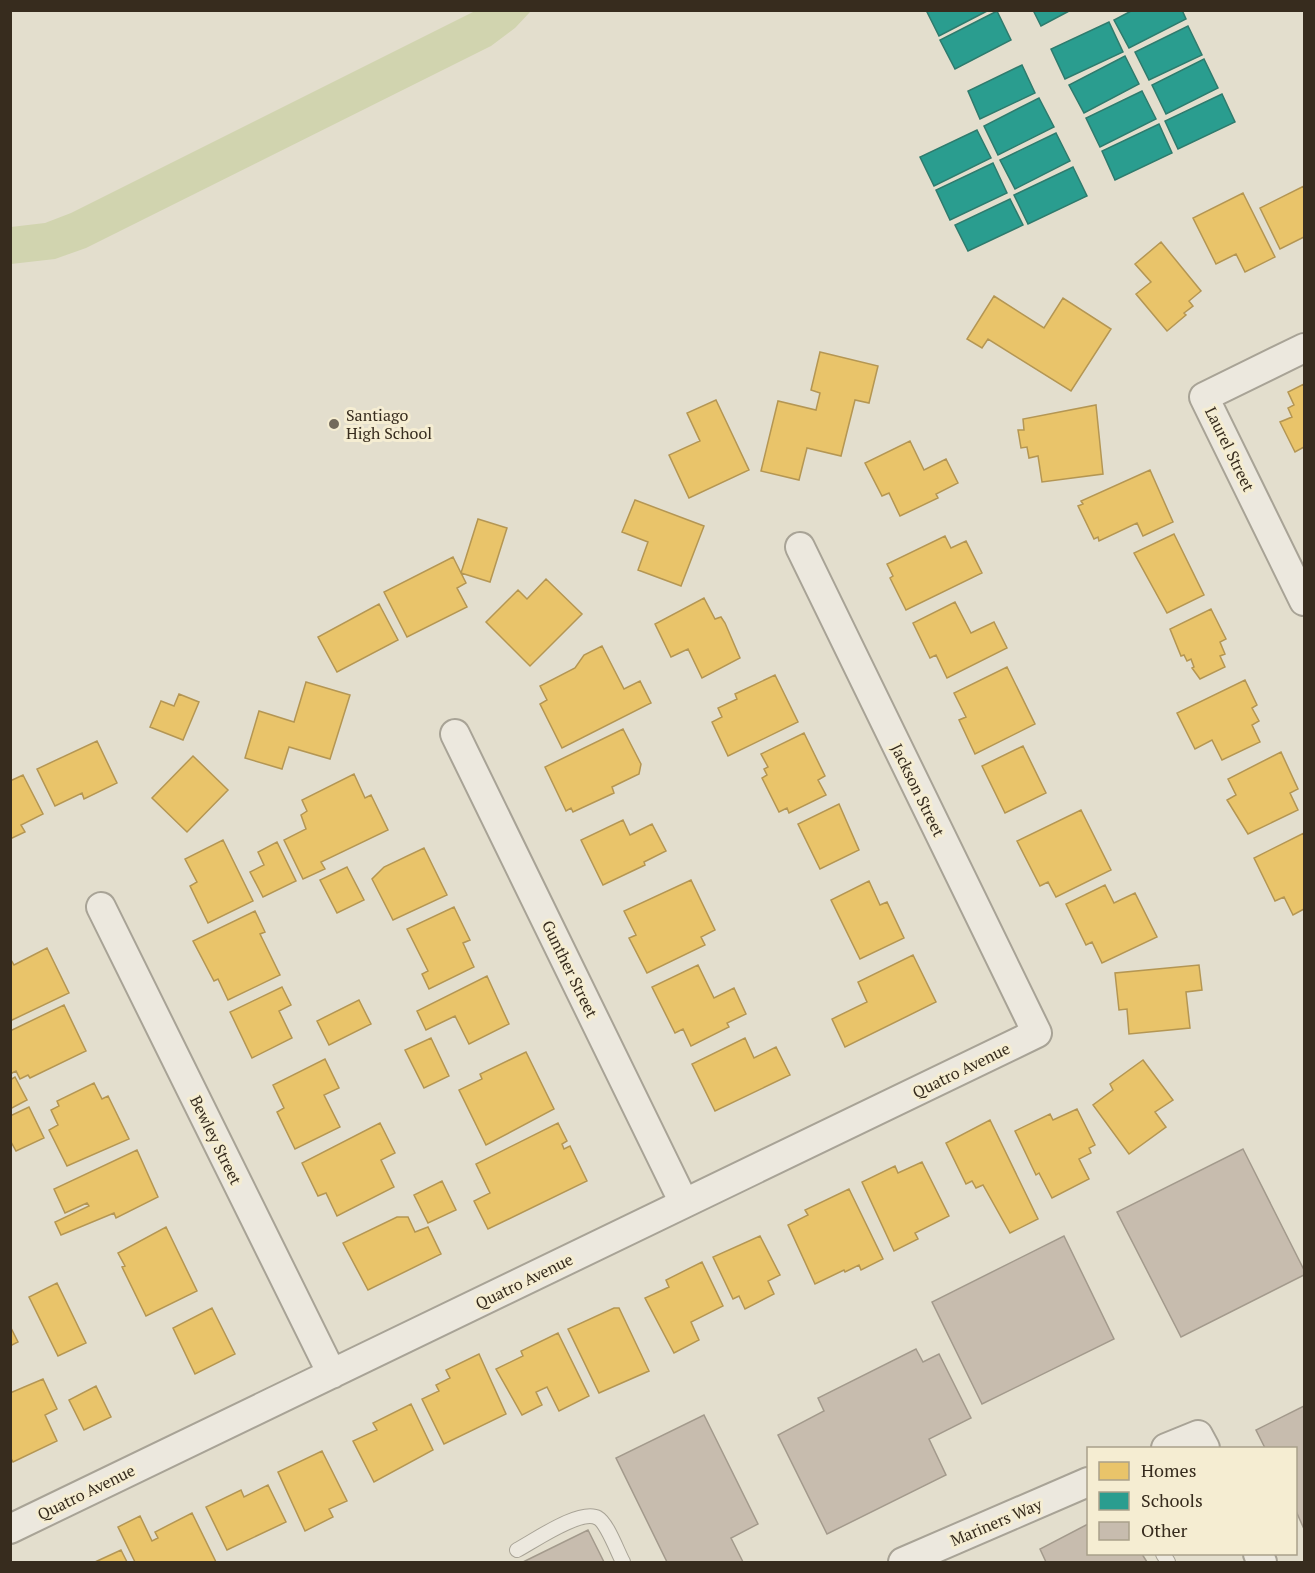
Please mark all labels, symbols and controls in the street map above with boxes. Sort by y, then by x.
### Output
street label: Laurel Street [1200,403,1260,495]
place label: Santiago High School [346,404,432,444]
marker: Santiago High School [327,417,341,431]
street label: Jackson Street [886,740,950,840]
street label: Gunther Street [537,917,603,1021]
street label: Quatro Avenue [909,1037,1013,1103]
street label: Bewley Street [185,1092,247,1188]
street label: Quatro Avenue [472,1248,576,1314]
legend [1087,1447,1297,1555]
text: Homes [1141,1458,1196,1482]
street label: Quatro Avenue [34,1459,138,1525]
text: Schools [1141,1488,1203,1512]
street label: Mariners Way [947,1492,1046,1551]
text: Other [1141,1518,1188,1542]

